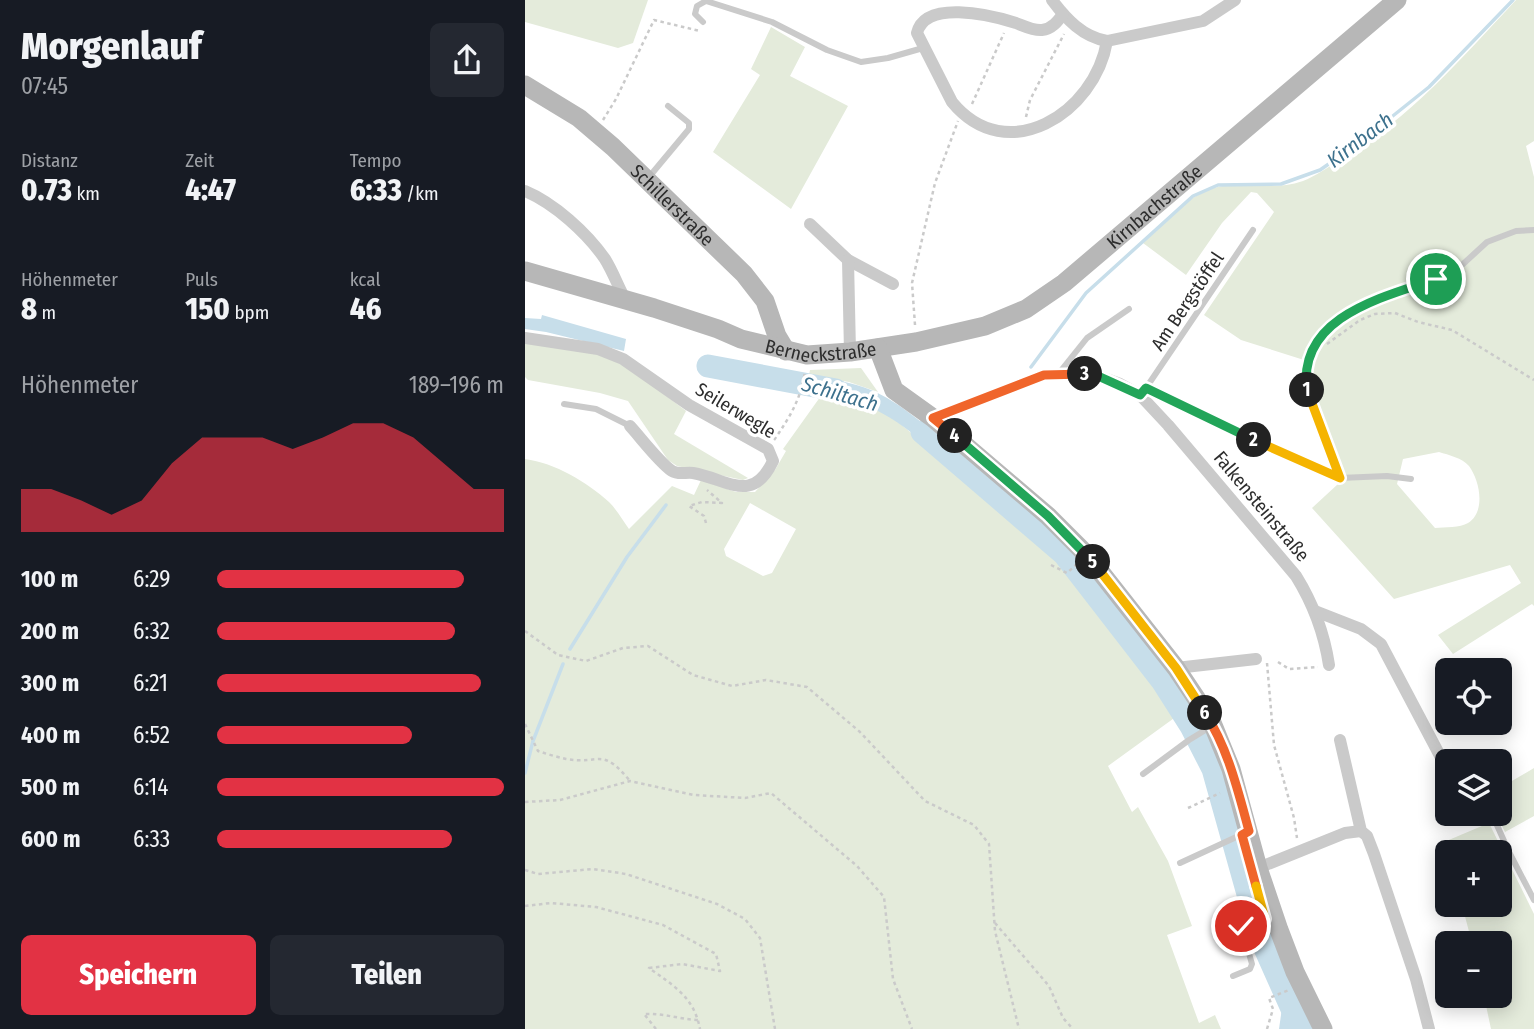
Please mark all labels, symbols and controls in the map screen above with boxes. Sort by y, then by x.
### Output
text: Morgenlauf [21,23,202,69]
button: share [430,23,504,97]
text: 07:45 [21,72,68,100]
water label: Kirnbach [1322,107,1398,173]
text: Distanz [21,149,78,172]
text: Zeit [185,149,214,172]
text: Tempo [350,149,402,172]
street label: Schillerstraße [626,160,719,251]
street label: Kirnbachstraße [1102,160,1207,254]
text: 0.73 [21,172,72,208]
text: 4:47 [185,172,236,208]
text: 6:33 [350,172,402,208]
text: km [72,182,100,205]
text: /km [402,182,439,205]
street label: Am Bergstöffel [1146,248,1229,355]
pin [1406,249,1466,309]
icon: arrive [1417,260,1455,298]
text: Höhenmeter [21,268,118,291]
text: Puls [185,268,218,291]
text: kcal [350,268,380,291]
text: 8 [21,291,37,327]
text: 150 [185,291,230,327]
text: 46 [350,291,381,327]
text: m [37,301,56,324]
text: bpm [230,301,269,324]
street label: Berneckstraße [763,334,878,367]
pin: 3 [1067,356,1103,392]
text: 3 [1080,362,1089,385]
water label: Schiltach [798,370,881,417]
text: Höhenmeter [21,371,138,399]
text: 189–196 m [409,371,504,399]
pin: 1 [1289,372,1325,408]
street label: Seilerwegle [691,377,780,443]
text: 1 [1302,378,1311,401]
pin: 4 [937,418,973,453]
pin: 2 [1237,422,1271,458]
text: 4 [950,424,959,447]
text: 2 [1249,428,1258,451]
street label: Falkensteinstraße [1209,447,1314,566]
pin: 5 [1075,544,1111,580]
text: 5 [1088,550,1097,573]
text: 100 m [21,565,78,593]
text: 6:29 [133,565,170,593]
text: 200 m [21,617,79,645]
text: 6:32 [133,617,170,645]
map controls [1435,658,1512,1008]
button: locate [1435,658,1512,735]
text: 300 m [21,669,79,697]
text: 6:21 [133,669,168,697]
pin: 6 [1187,696,1223,730]
text: 6 [1200,701,1209,724]
text: 400 m [21,721,80,749]
text: 6:52 [133,721,170,749]
button: layers [1435,749,1512,826]
text: 500 m [21,773,80,801]
text: 6:14 [133,773,168,801]
text: 600 m [21,825,80,853]
text: 6:33 [133,825,170,853]
button: + [1435,840,1512,917]
pin [1211,896,1271,956]
icon: check [1222,907,1260,945]
button: − [1435,931,1512,1008]
button: Speichern [21,935,256,1015]
button: Teilen [270,935,504,1015]

